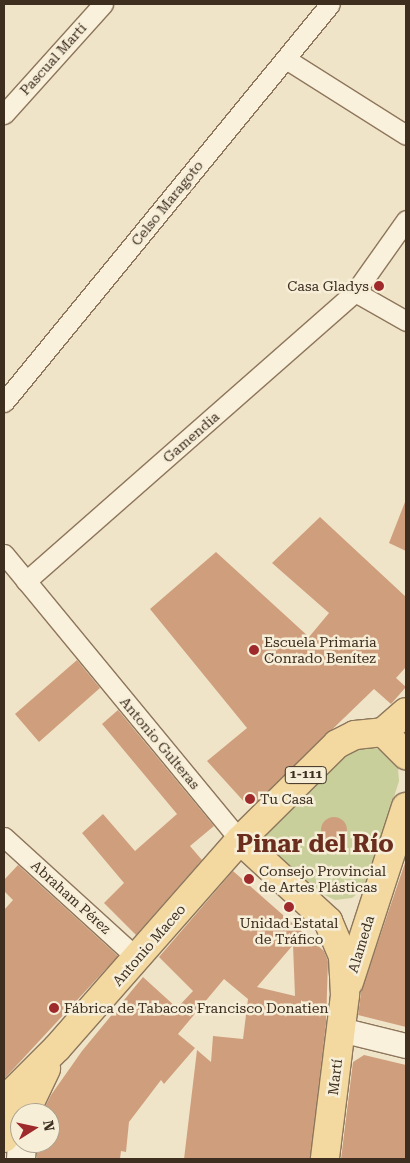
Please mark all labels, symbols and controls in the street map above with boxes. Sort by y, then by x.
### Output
street label: Pascual Martí [16,19,90,99]
street label: Celso Maragoto [128,157,206,249]
place label: Casa Gladys [287,278,369,294]
marker: Casa Gladys [373,280,385,292]
street label: Gamendia [159,408,223,466]
place label: Escuela Primaria Conrado Benítez [264,634,377,666]
marker: Escuela Primaria Conrado Benítez [248,644,260,656]
street label: Antonio Gulteras [117,694,203,792]
road number: 1-111 [285,766,327,784]
place label: Tu Casa [260,791,313,807]
marker: Tu Casa [244,793,256,805]
district label: Pinar del Río [236,831,394,859]
street label: Abraham Pérez [28,857,114,937]
place label: Consejo Provincial de Artes Plásticas [259,863,386,896]
marker: Consejo Provincial de Artes Plásticas [243,873,255,885]
street label: Antonio Maceo [109,901,189,989]
marker: Unidad Estatal de Tráfico [283,901,295,913]
street label: Alameda [344,913,378,975]
place label: Unidad Estatal de Tráfico [240,915,338,948]
place label: Fábrica de Tabacos Francisco Donatien [64,1000,328,1016]
marker: Fábrica de Tabacos Francisco Donatien [48,1002,60,1014]
street label: Martí [324,1058,346,1096]
north arrow [10,1103,60,1153]
text: N [40,1119,58,1132]

